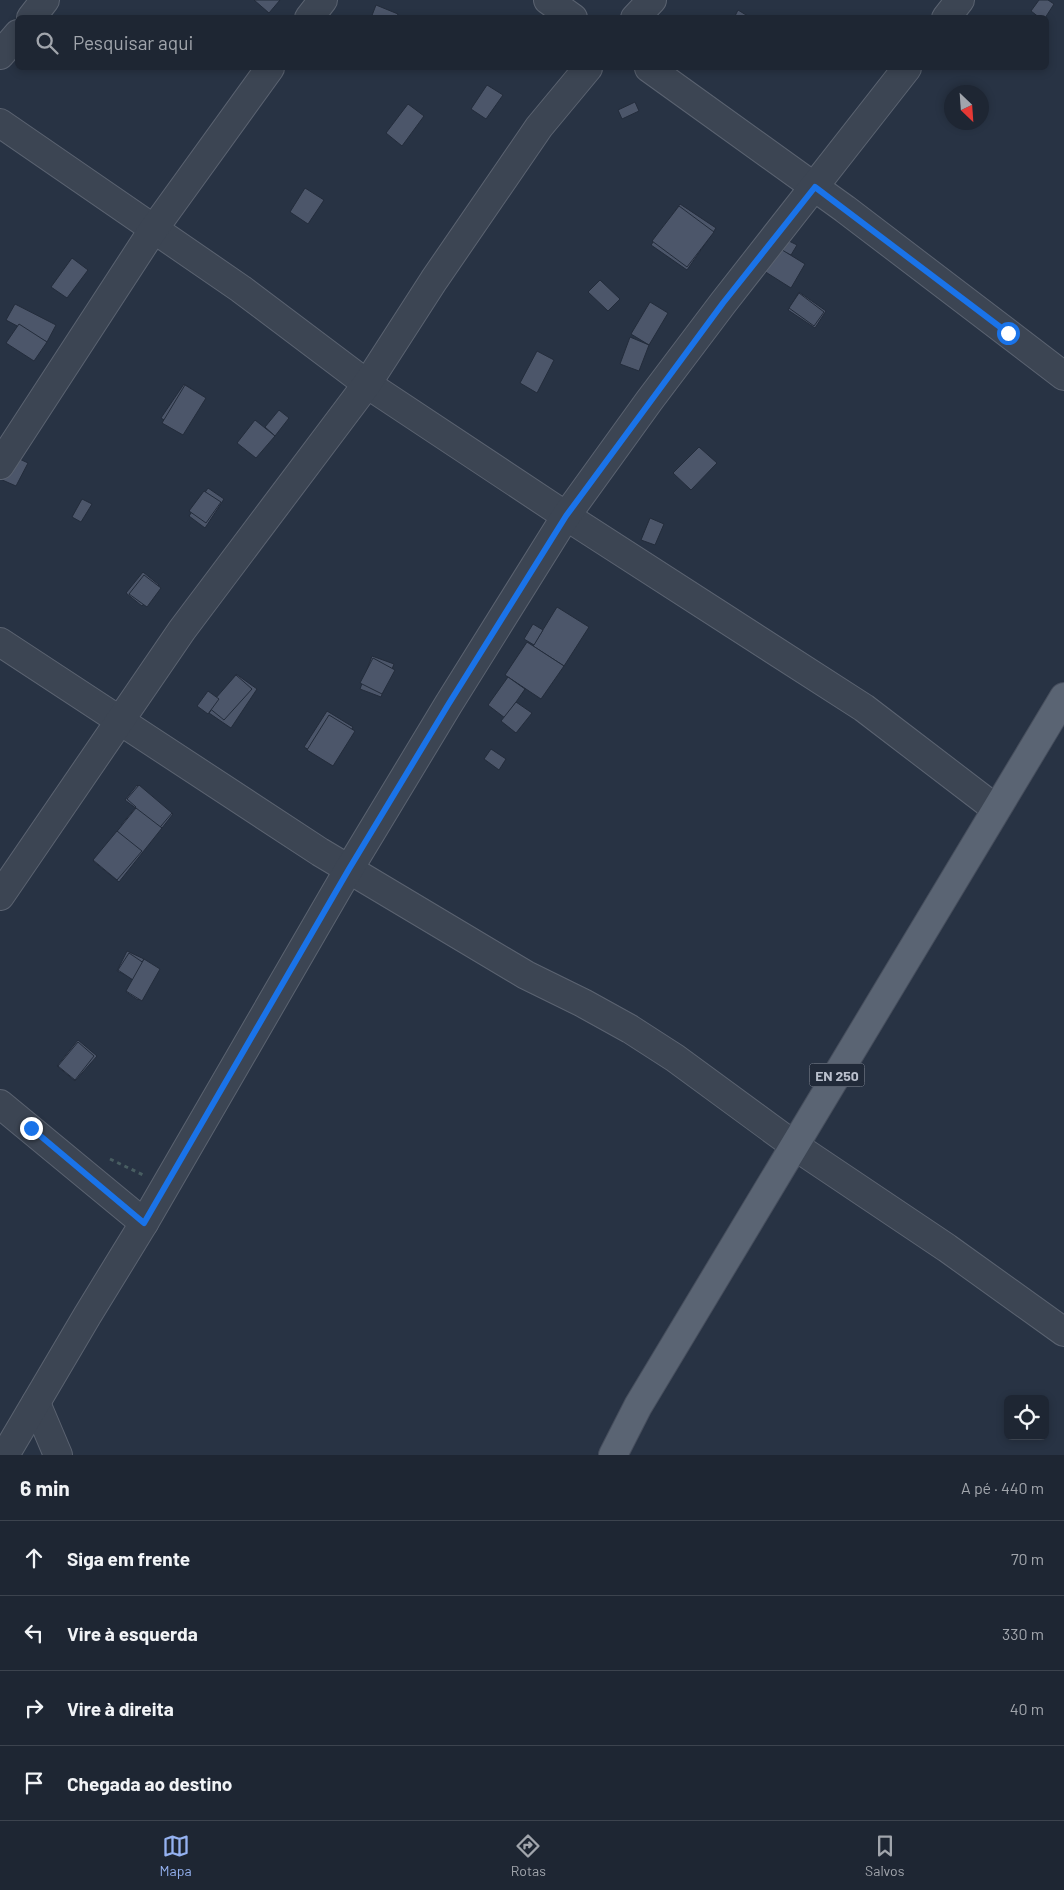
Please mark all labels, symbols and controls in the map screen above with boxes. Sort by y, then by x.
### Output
search box [15,15,1049,70]
icon: search [33,29,61,57]
text: Pesquisar aqui [73,31,193,54]
north arrow [944,85,989,130]
route start [997,322,1020,345]
road number: EN 250 [810,1064,864,1086]
route end [20,1117,43,1140]
map controls [1004,1395,1049,1440]
button: locate [1004,1395,1049,1440]
text: 6 min [20,1475,70,1500]
text: A pé · 440 m [961,1478,1044,1497]
icon: ahead [20,1544,48,1572]
text: Siga em frente [67,1547,190,1570]
text: 70 m [1011,1549,1044,1568]
icon: left [20,1619,48,1647]
text: Vire à esquerda [67,1622,198,1645]
text: 330 m [1002,1624,1044,1643]
icon: right [20,1694,48,1722]
text: Vire à direita [67,1697,174,1720]
text: 40 m [1010,1699,1044,1718]
icon: arrive [20,1769,48,1797]
text: Chegada ao destino [67,1772,232,1795]
tab: Mapa [160,1832,192,1879]
tab: Rotas [511,1832,546,1879]
tab: Salvos [865,1832,904,1879]

